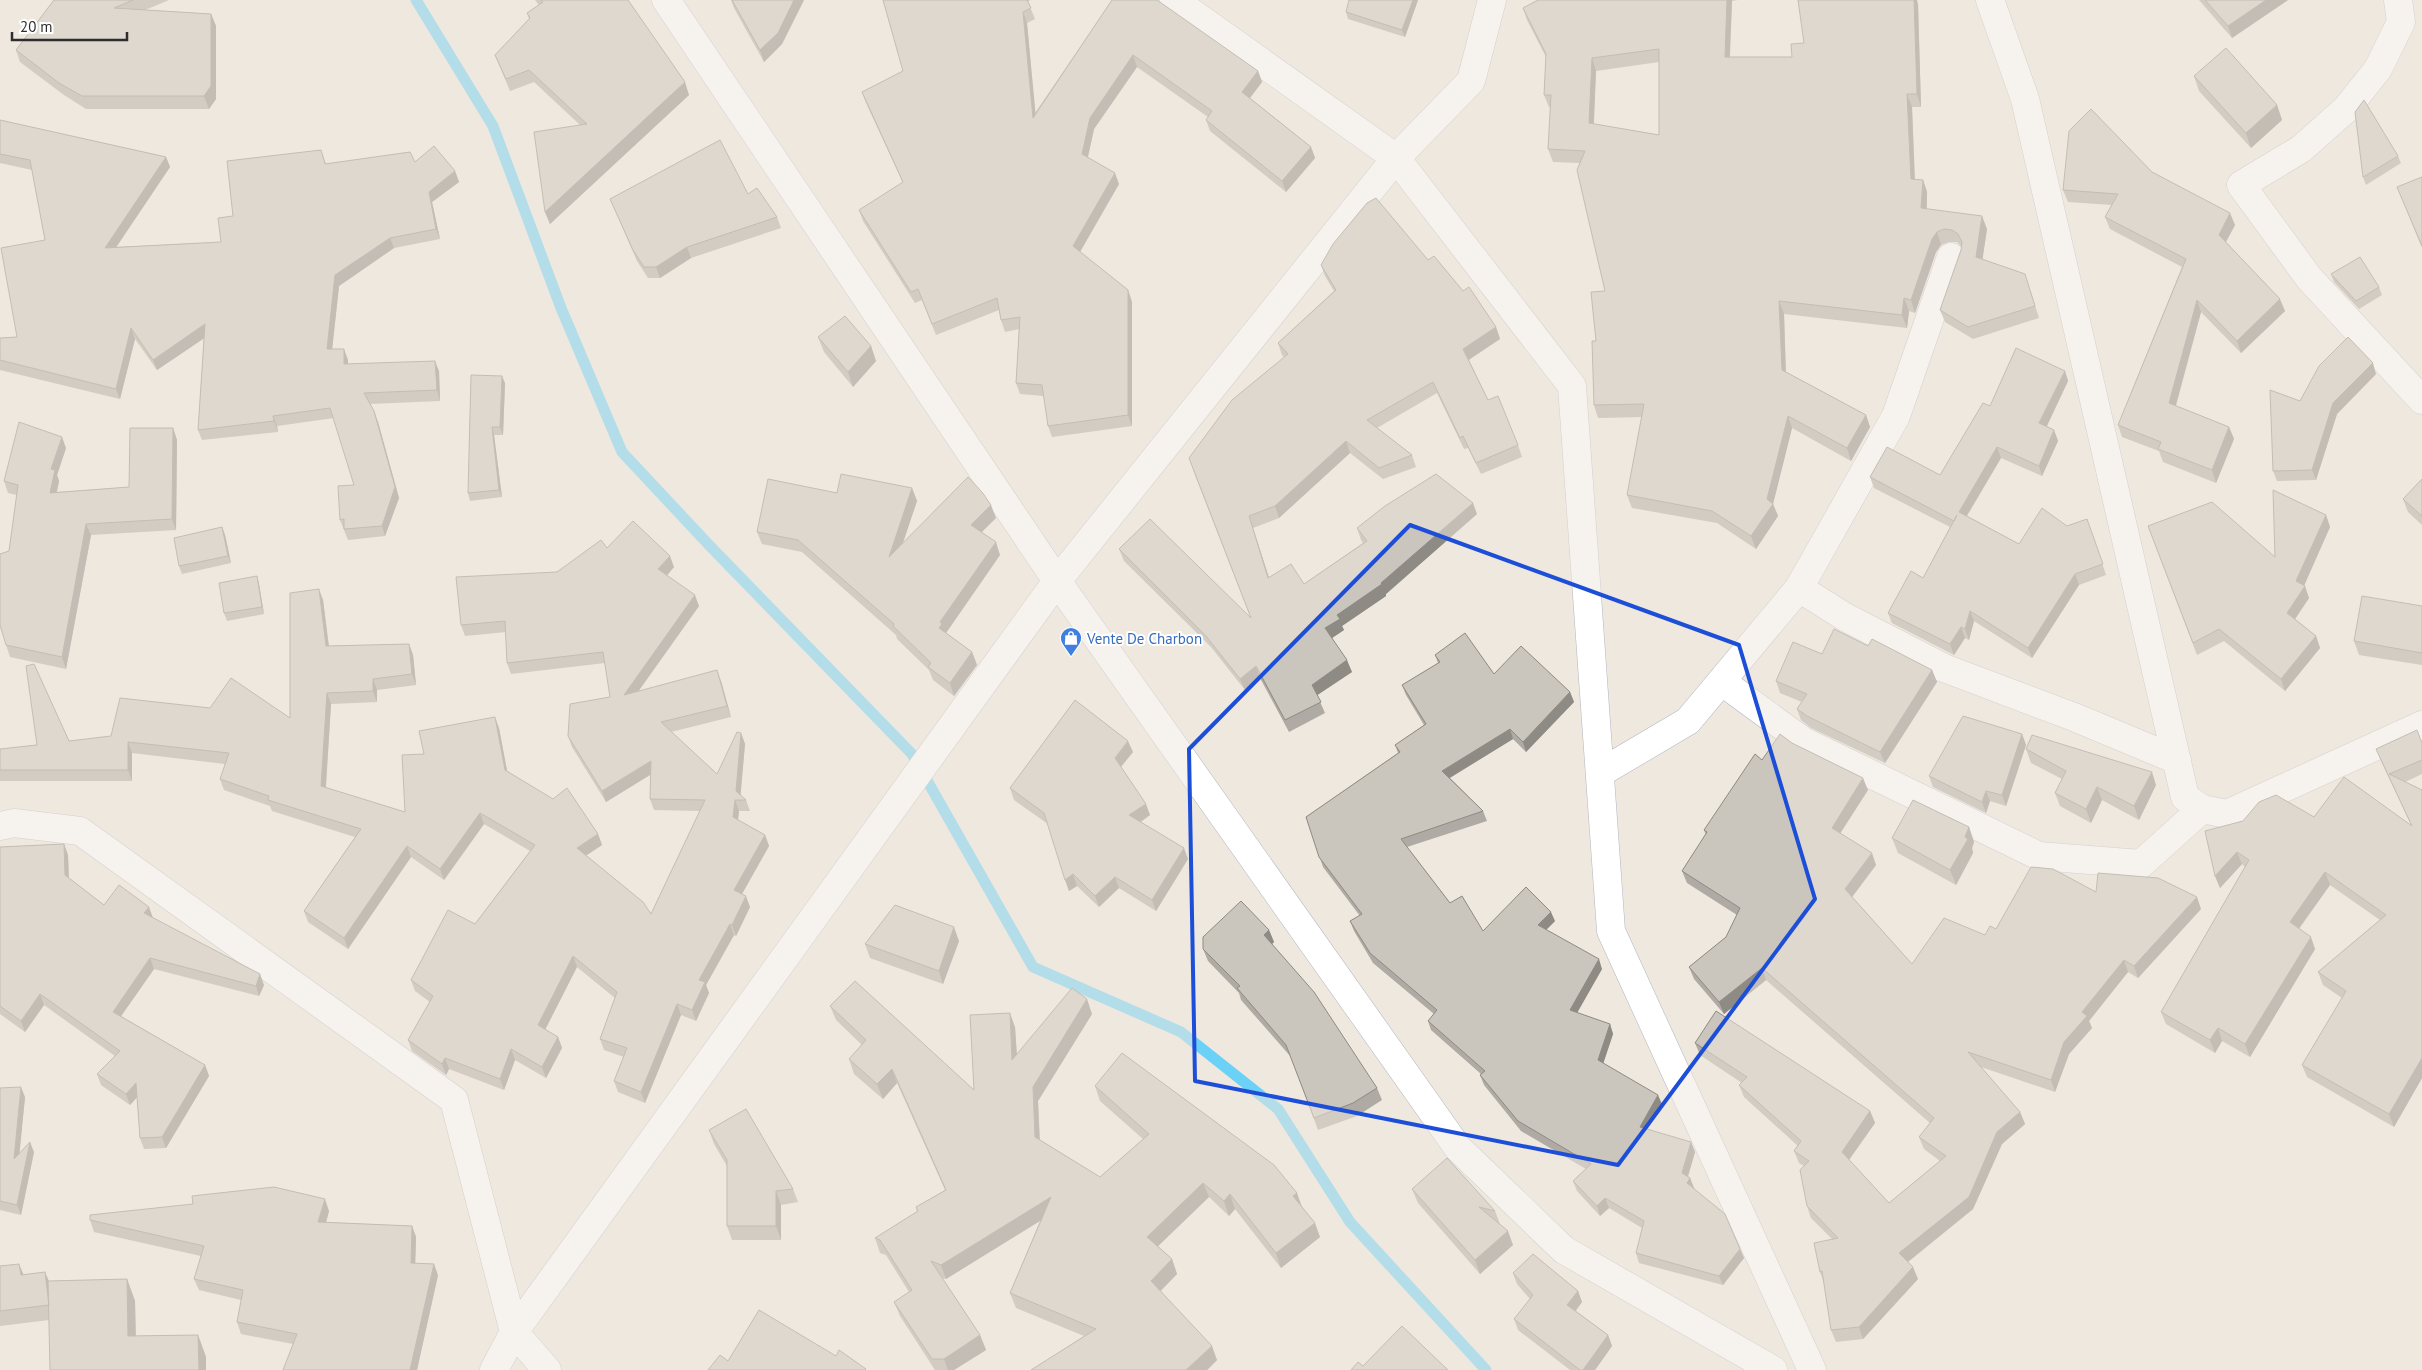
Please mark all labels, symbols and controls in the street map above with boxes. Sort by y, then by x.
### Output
scale bar [12,10,128,42]
text: 20 m [20,17,53,36]
shop icon: Vente De Charbon [1059,626,1083,657]
place label: Vente De Charbon [1086,629,1202,648]

